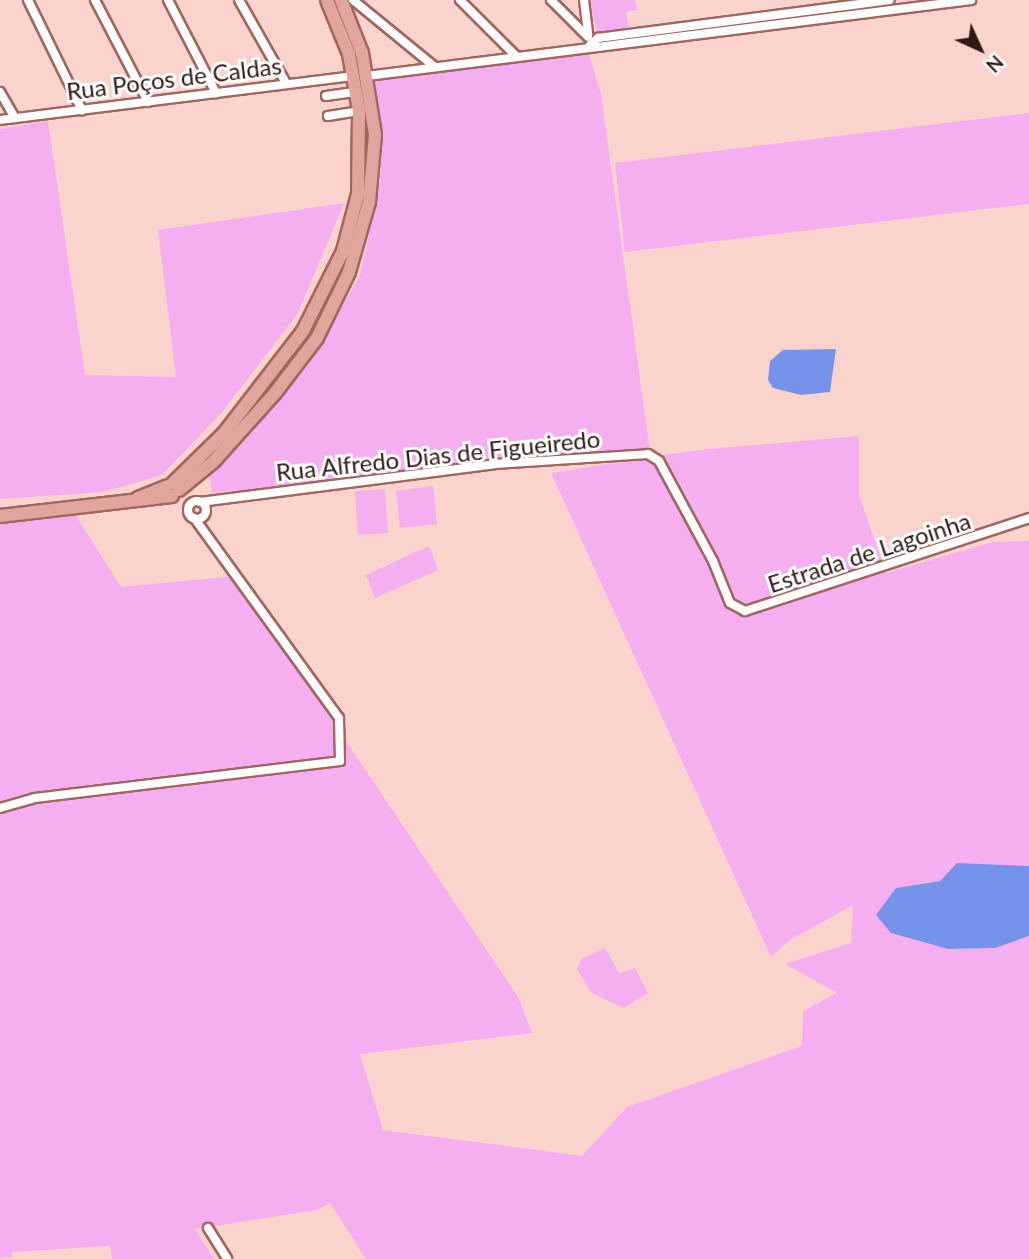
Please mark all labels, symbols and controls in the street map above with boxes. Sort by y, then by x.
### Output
north arrow [945,14,1015,84]
street label: Rua Poços de Caldas [65,51,283,105]
text: N [982,51,1009,78]
street label: Rua Alfredo Dias de Figueiredo [274,424,602,486]
street label: Estrada de Lagoinha [764,506,974,598]

